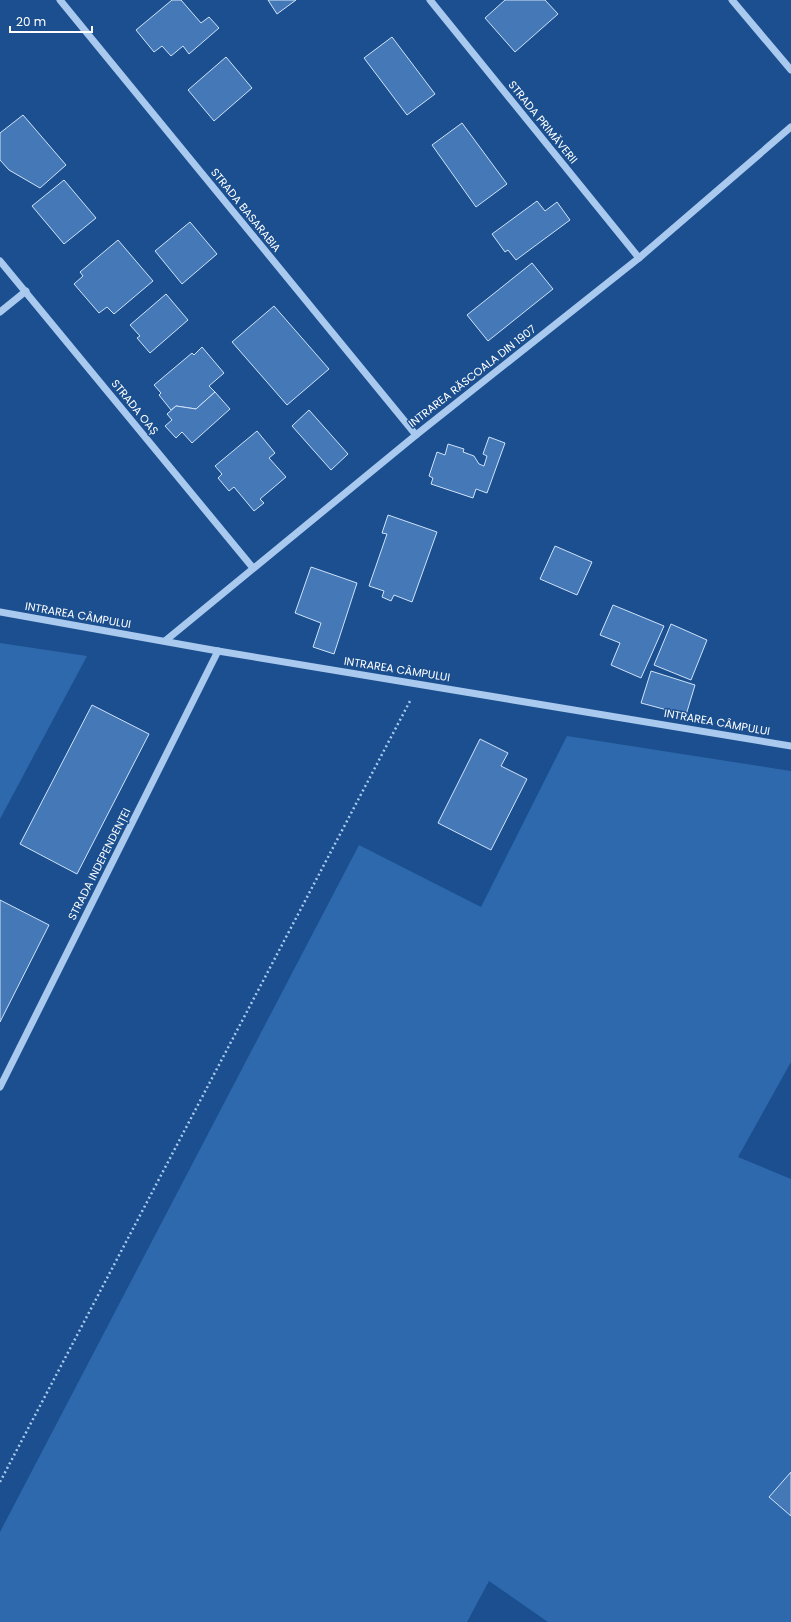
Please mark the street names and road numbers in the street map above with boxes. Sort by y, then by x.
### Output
street label: STRADA PRIMĂVERII [505,77,581,167]
street label: STRADA BASARABIA [207,165,285,256]
street label: INTRAREA RĂSCOALA DIN 1907 [405,321,539,431]
street label: STRADA OAȘ [108,376,162,438]
street label: INTRAREA CÂMPULUI [24,598,132,632]
street label: INTRAREA CÂMPULUI [343,653,451,685]
street label: INTRAREA CÂMPULUI [663,705,771,739]
street label: STRADA INDEPENDENȚEI [64,805,134,923]

